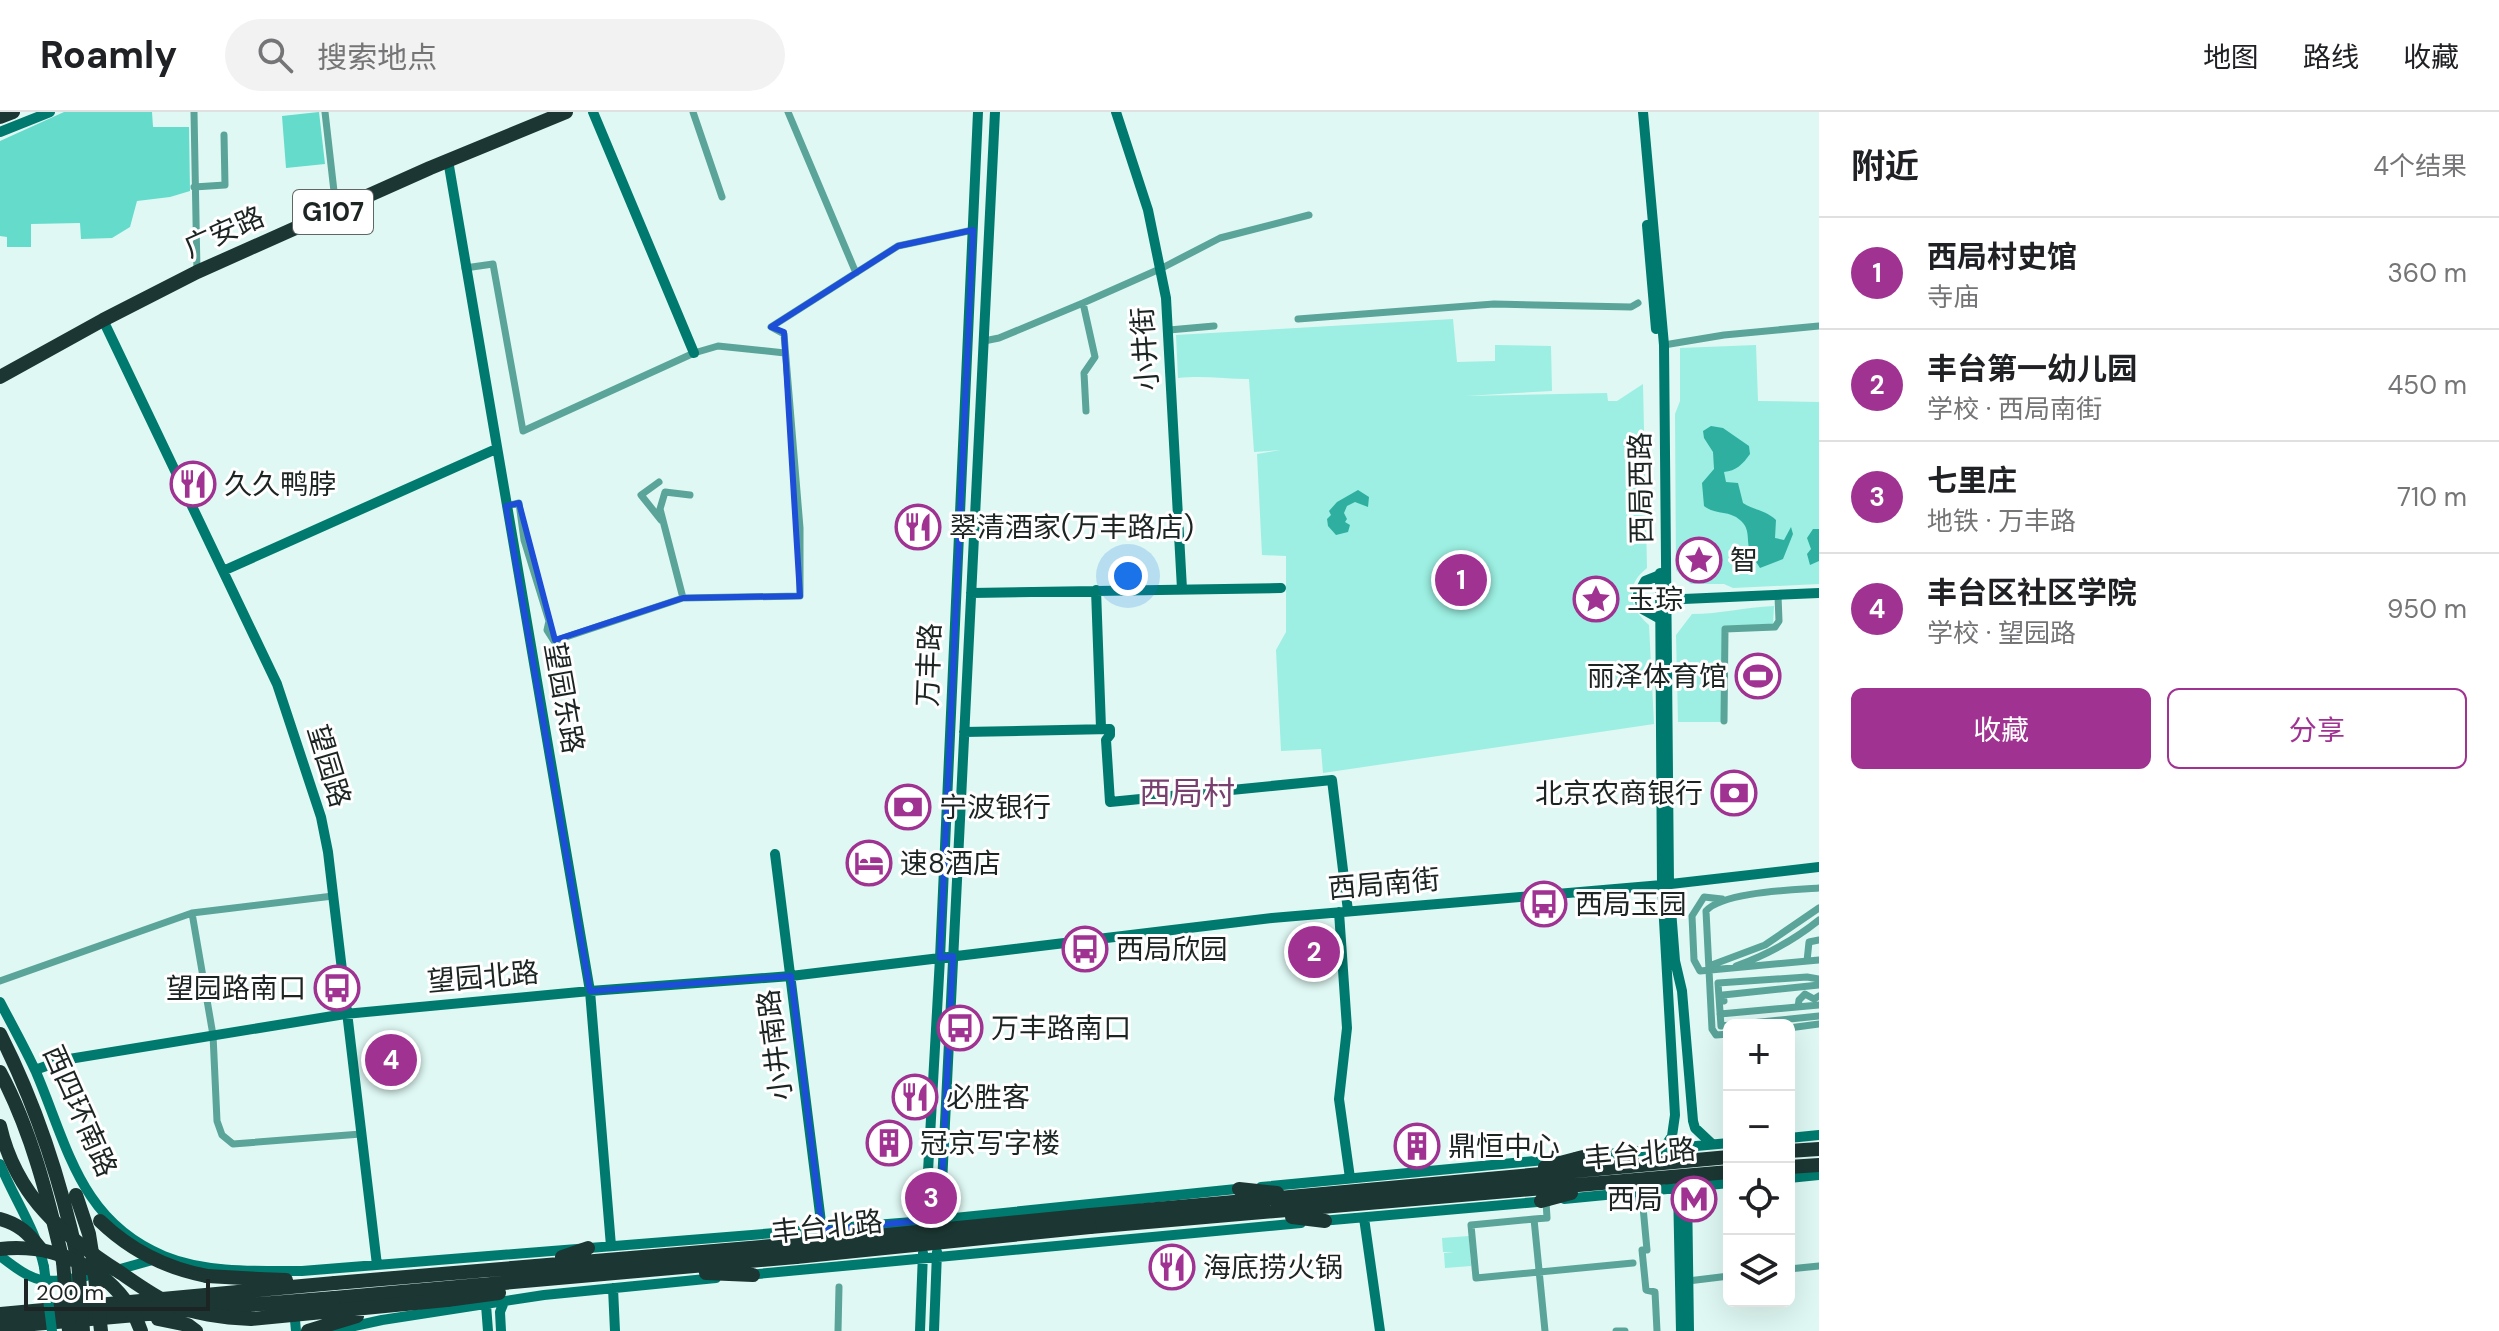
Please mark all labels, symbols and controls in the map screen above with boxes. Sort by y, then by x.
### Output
search box [225,19,785,91]
text: Roamly [40,30,177,80]
icon: search [253,33,297,77]
text: 搜索地点 [317,38,437,77]
text: 地图 [2203,39,2259,76]
text: 路线 [2303,39,2359,76]
text: 收藏 [2403,39,2459,76]
text: 附近 [1851,144,1919,189]
text: 4个结果 [2373,149,2467,183]
road number: G107 [293,190,373,234]
street label: 广安路 [178,198,270,266]
text: 西局村史馆 [1927,237,2077,276]
text: 1 [1872,256,1882,290]
text: 360 m [2387,256,2467,290]
text: 寺庙 [1927,280,1979,314]
street label: 小井街 [1124,306,1166,392]
text: 丰台第一幼儿园 [1927,349,2137,388]
text: 2 [1869,368,1885,402]
text: 450 m [2387,368,2467,402]
text: 学校 · 西局南街 [1927,392,2102,426]
street label: 西局西路 [1622,432,1660,544]
restaurant icon: 久久鸭脖 [169,460,217,508]
text: 七里庄 [1927,461,2017,500]
place label: 久久鸭脖 [224,466,336,503]
text: 3 [1869,480,1885,514]
text: 710 m [2397,480,2467,514]
restaurant icon: 翠清酒家(万丰路店) [894,503,942,551]
text: 地铁 · 万丰路 [1927,504,2076,538]
place label: 翠清酒家(万丰路店) [949,509,1194,546]
place icon: 智 [1675,536,1723,584]
place label: 智 [1730,542,1758,579]
pin: 1 [1435,550,1487,610]
your location [1108,556,1148,596]
text: 丰台区社区学院 [1927,573,2137,612]
place icon: 玉琮 [1572,575,1620,623]
place label: 玉琮 [1627,581,1683,618]
text: 4 [1869,592,1885,626]
text: 950 m [2387,592,2467,626]
text: 学校 · 望园路 [1927,616,2076,650]
street label: 万丰路 [909,622,949,708]
street label: 望园东路 [536,640,592,756]
sports icon: 丽泽体育馆 [1734,652,1782,700]
place label: 丽泽体育馆 [1587,658,1727,695]
button: 收藏 [1851,688,2151,769]
button: 分享 [2167,688,2467,769]
street label: 望园路 [299,720,359,812]
bank icon: 北京农商银行 [1710,769,1758,817]
district label: 西局村 [1139,772,1235,814]
place label: 北京农商银行 [1535,775,1703,812]
bank icon: 宁波银行 [884,783,932,831]
place label: 宁波银行 [939,789,1051,826]
hotel icon: 速8酒店 [845,839,893,887]
place label: 速8酒店 [900,845,1001,882]
street label: 西局南街 [1327,861,1441,907]
bus stop icon: 西局玉园 [1520,880,1568,928]
place label: 西局玉园 [1575,886,1687,923]
pin: 2 [1288,922,1340,982]
bus stop icon: 西局欣园 [1061,925,1109,973]
place label: 西局欣园 [1116,931,1228,968]
street label: 望园北路 [426,954,540,1000]
bus stop icon: 望园路南口 [313,964,361,1012]
place label: 望园路南口 [166,970,306,1007]
street label: 小井南路 [750,987,800,1103]
bus stop icon: 万丰路南口 [936,1004,984,1052]
place label: 万丰路南口 [991,1010,1131,1047]
map controls [1723,1019,1795,1307]
button: + [1723,1019,1795,1091]
pin: 4 [365,1030,417,1090]
street label: 西四环南路 [35,1040,125,1182]
restaurant icon: 必胜客 [891,1073,939,1121]
place label: 必胜客 [946,1079,1030,1116]
button: − [1723,1091,1795,1163]
building icon: 冠京写字楼 [865,1119,913,1167]
building icon: 鼎恒中心 [1393,1122,1441,1170]
place label: 冠京写字楼 [920,1125,1060,1162]
place label: 鼎恒中心 [1448,1128,1560,1165]
street label: 丰台北路 [1583,1131,1697,1177]
button: locate [1723,1163,1795,1235]
pin: 3 [905,1168,957,1228]
metro station icon: 西局 [1670,1175,1718,1223]
place label: 西局 [1607,1181,1663,1218]
street label: 丰台北路 [769,1203,885,1251]
button: layers [1723,1235,1795,1307]
restaurant icon: 海底捞火锅 [1148,1243,1196,1291]
place label: 海底捞火锅 [1203,1249,1343,1286]
scale bar [24,1275,210,1311]
text: 200 m [36,1278,104,1307]

